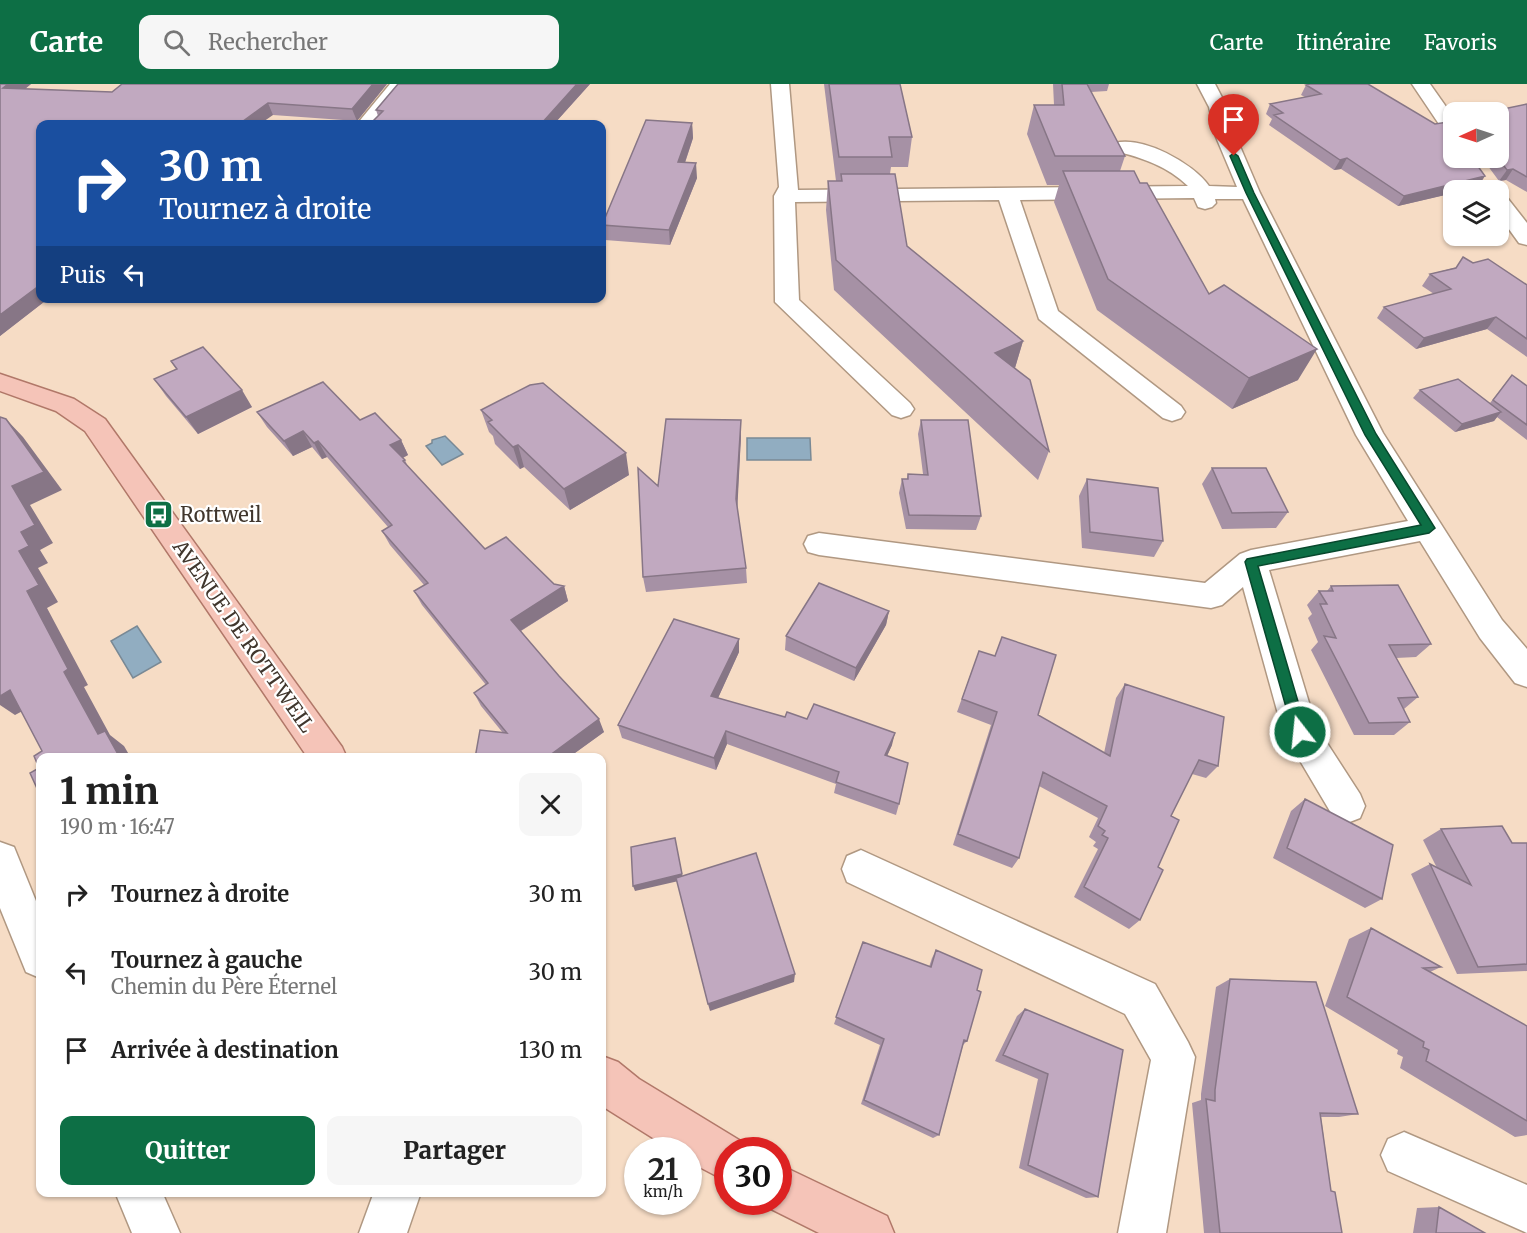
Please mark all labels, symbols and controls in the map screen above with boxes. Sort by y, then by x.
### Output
search box [139,15,559,69]
text: Carte [30,24,103,60]
icon: search [160,26,193,59]
text: Rechercher [208,28,328,56]
text: Carte [1210,29,1263,56]
text: Itinéraire [1296,29,1391,56]
text: Favoris [1424,29,1497,56]
pin [1208,94,1259,156]
north arrow [1443,102,1509,168]
map controls [1443,102,1509,246]
icon: arrive [1217,103,1250,136]
text: 30 m [159,140,263,192]
icon: right [60,144,138,222]
button: layers [1443,180,1509,246]
text: Tournez à droite [159,192,371,226]
icon: left [118,258,151,291]
text: Puis [60,261,106,289]
bus stop icon: Rottweil [143,498,175,530]
place label: Rottweil [180,502,261,527]
street label: AVENUE DE ROTTWEIL [167,534,320,738]
position arrow [1268,700,1332,764]
text: 1 min [60,769,159,814]
button: close [519,773,582,836]
text: 190 m · 16:47 [60,814,175,839]
icon: right [60,878,93,911]
text: Tournez à droite [111,880,289,908]
text: 30 m [528,880,582,908]
text: Tournez à gauche [111,946,302,974]
icon: left [60,956,93,989]
text: 30 m [528,958,582,986]
text: Chemin du Père Éternel [111,974,337,999]
icon: arrive [60,1034,93,1067]
text: Arrivée à destination [111,1036,339,1064]
text: 130 m [519,1036,582,1064]
button: Quitter [60,1116,315,1185]
button: Partager [327,1116,582,1185]
speed limit sign: 30 [714,1137,792,1215]
text: 21 [648,1150,678,1188]
text: km/h [643,1182,683,1201]

